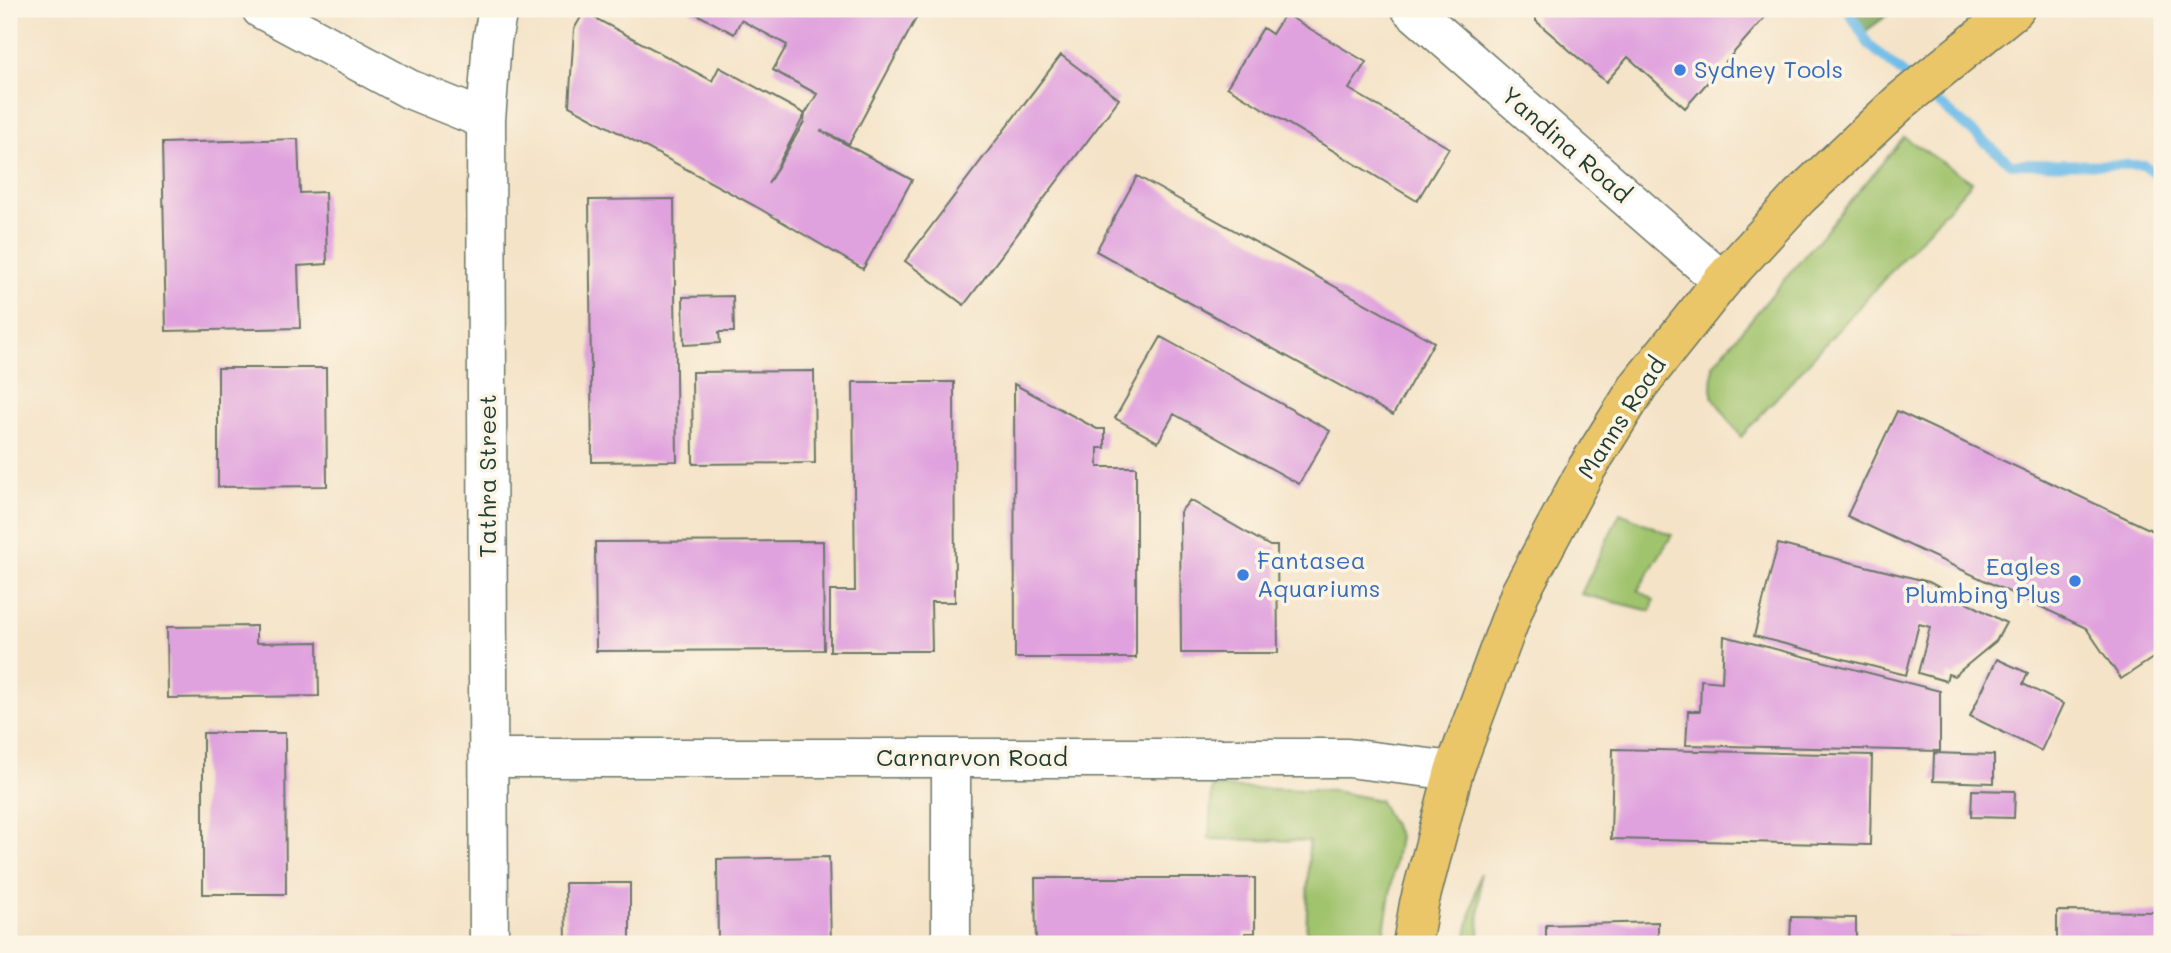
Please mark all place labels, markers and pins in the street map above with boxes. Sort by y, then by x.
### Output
place label: Sydney Tools [1694,53,1843,84]
marker: Sydney Tools [1672,62,1688,78]
place label: Fantasea Aquariums [1257,544,1380,603]
place label: Eagles Plumbing Plus [1905,550,2061,609]
marker: Fantasea Aquariums [1235,567,1251,583]
marker: Eagles Plumbing Plus [2067,573,2083,589]

